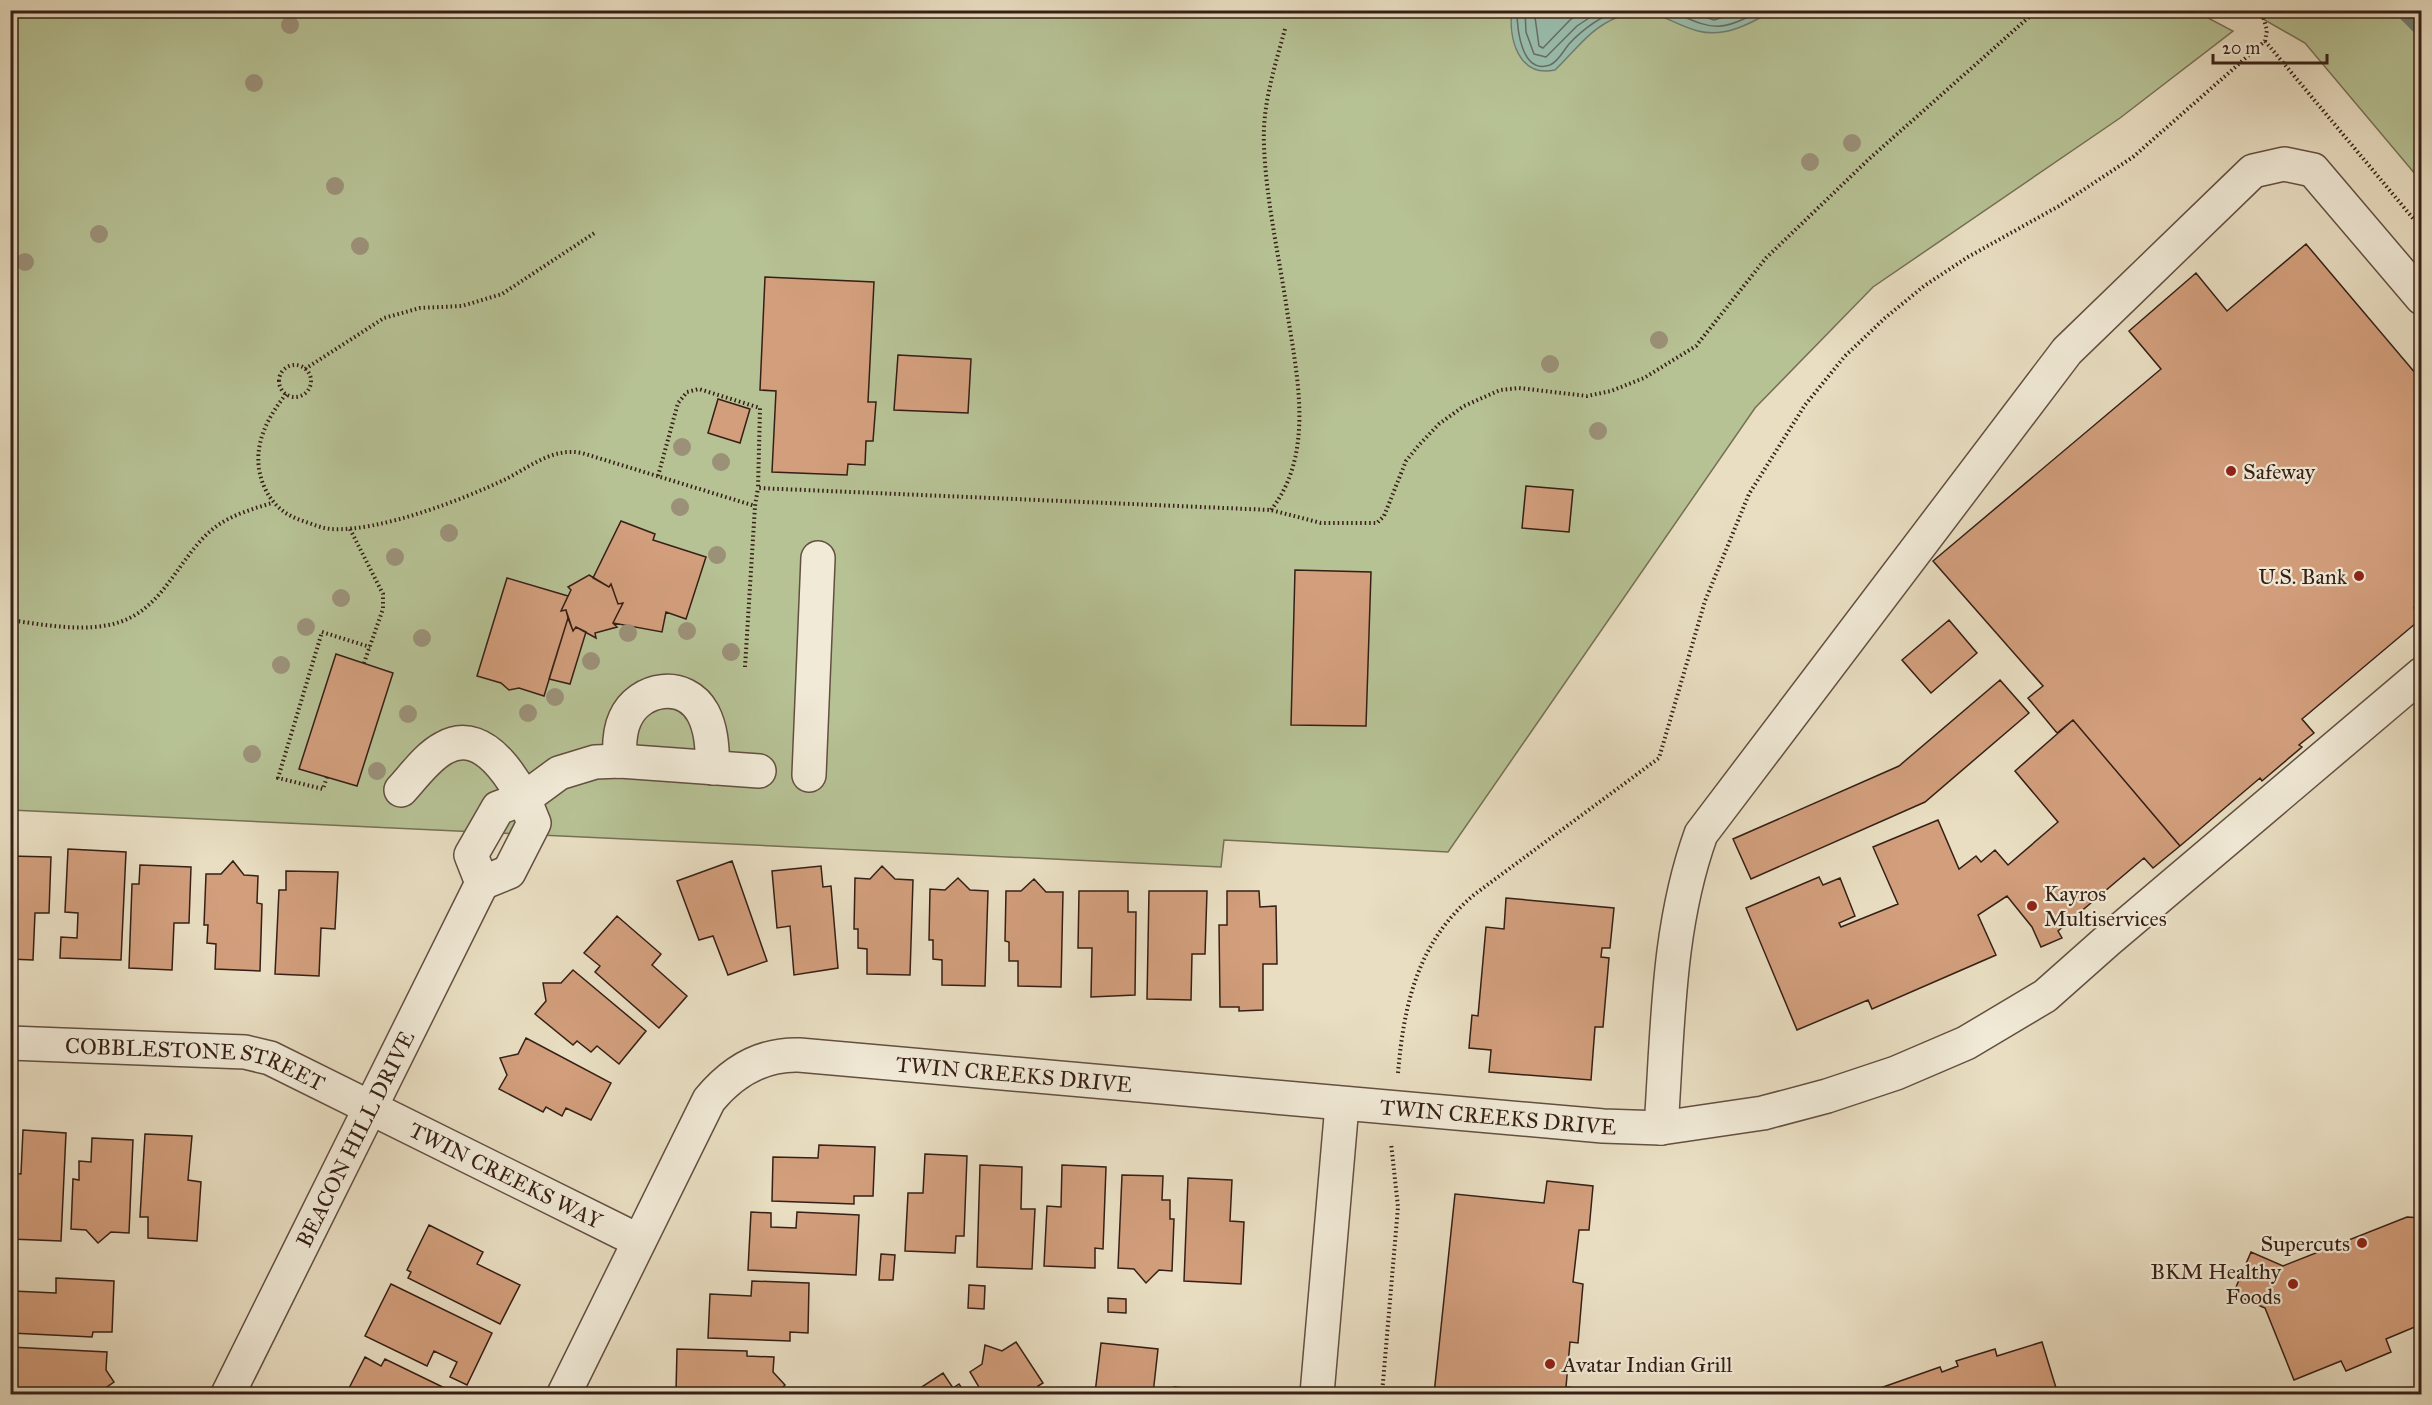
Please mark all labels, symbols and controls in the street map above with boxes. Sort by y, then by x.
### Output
scale bar [2213,27,2327,65]
text: 20 m [2222,37,2260,59]
place label: Safeway [2243,458,2316,485]
marker: Safeway [2224,464,2238,478]
place label: U.S. Bank [2258,563,2348,590]
marker: U.S. Bank [2352,569,2366,583]
place label: Kayros Multiservices [2044,880,2167,932]
marker: Kayros Multiservices [2025,899,2039,913]
street label: BEACON HILL DRIVE [290,1026,420,1251]
street label: COBBLESTONE STREET [65,1032,330,1097]
street label: TWIN CREEKS DRIVE [895,1050,1133,1098]
street label: TWIN CREEKS DRIVE [1379,1093,1617,1140]
street label: TWIN CREEKS WAY [405,1116,608,1235]
place label: Supercuts [2260,1230,2350,1257]
marker: Supercuts [2355,1236,2369,1250]
place label: BKM Healthy Foods [2151,1258,2282,1310]
marker: BKM Healthy Foods [2286,1277,2300,1291]
place label: Avatar Indian Grill [1561,1351,1732,1378]
marker: Avatar Indian Grill [1543,1357,1557,1371]

